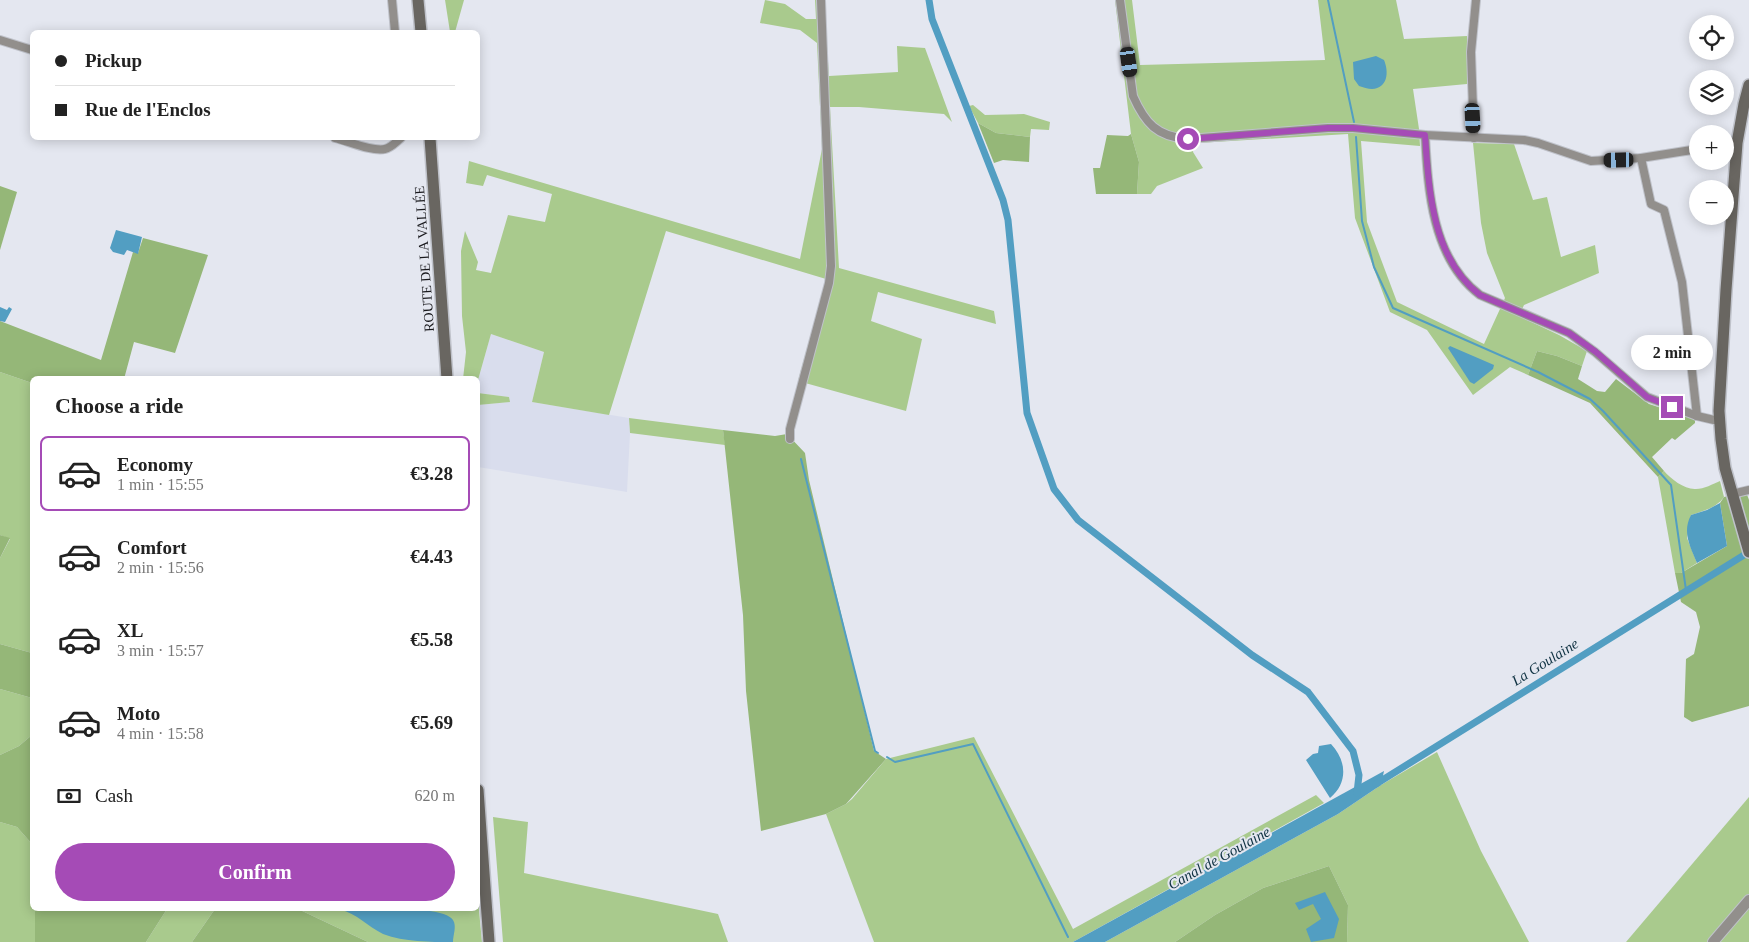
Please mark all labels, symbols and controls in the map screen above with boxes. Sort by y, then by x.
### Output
map controls [1689,15,1734,225]
button: locate [1689,15,1734,60]
car [1119,46,1138,78]
text: Pickup [85,50,142,71]
button: layers [1689,70,1734,115]
text: Rue de l'Enclos [85,99,211,120]
car [1464,103,1481,133]
button: + [1689,125,1734,170]
route start [1177,128,1199,150]
car [1603,152,1634,168]
button: − [1689,180,1734,225]
street label: ROUTE DE LA VALLÉE [411,186,437,332]
callout: 2 min [1631,334,1713,370]
text: 2 min [1653,344,1691,361]
text: Choose a ride [55,393,183,418]
route end [1661,396,1683,418]
icon: car [57,451,102,496]
text: Economy [117,454,193,475]
text: €3.28 [410,463,453,484]
text: 1 min · 15:55 [117,476,204,493]
icon: car [57,534,102,579]
text: Comfort [117,537,187,558]
text: €4.43 [410,546,453,567]
text: 2 min · 15:56 [117,559,204,576]
icon: car [57,617,102,662]
text: XL [117,620,143,641]
text: €5.58 [410,629,453,650]
water label: La Goulaine [1508,635,1582,689]
text: 3 min · 15:57 [117,642,204,659]
icon: car [57,700,102,745]
text: Moto [117,703,160,724]
text: €5.69 [410,712,453,733]
text: 4 min · 15:58 [117,725,204,742]
icon: cash [55,782,83,810]
text: Cash [95,785,133,806]
text: 620 m [415,787,455,804]
water label: Canal de Goulaine [1165,823,1273,893]
button: Confirm [55,843,455,901]

